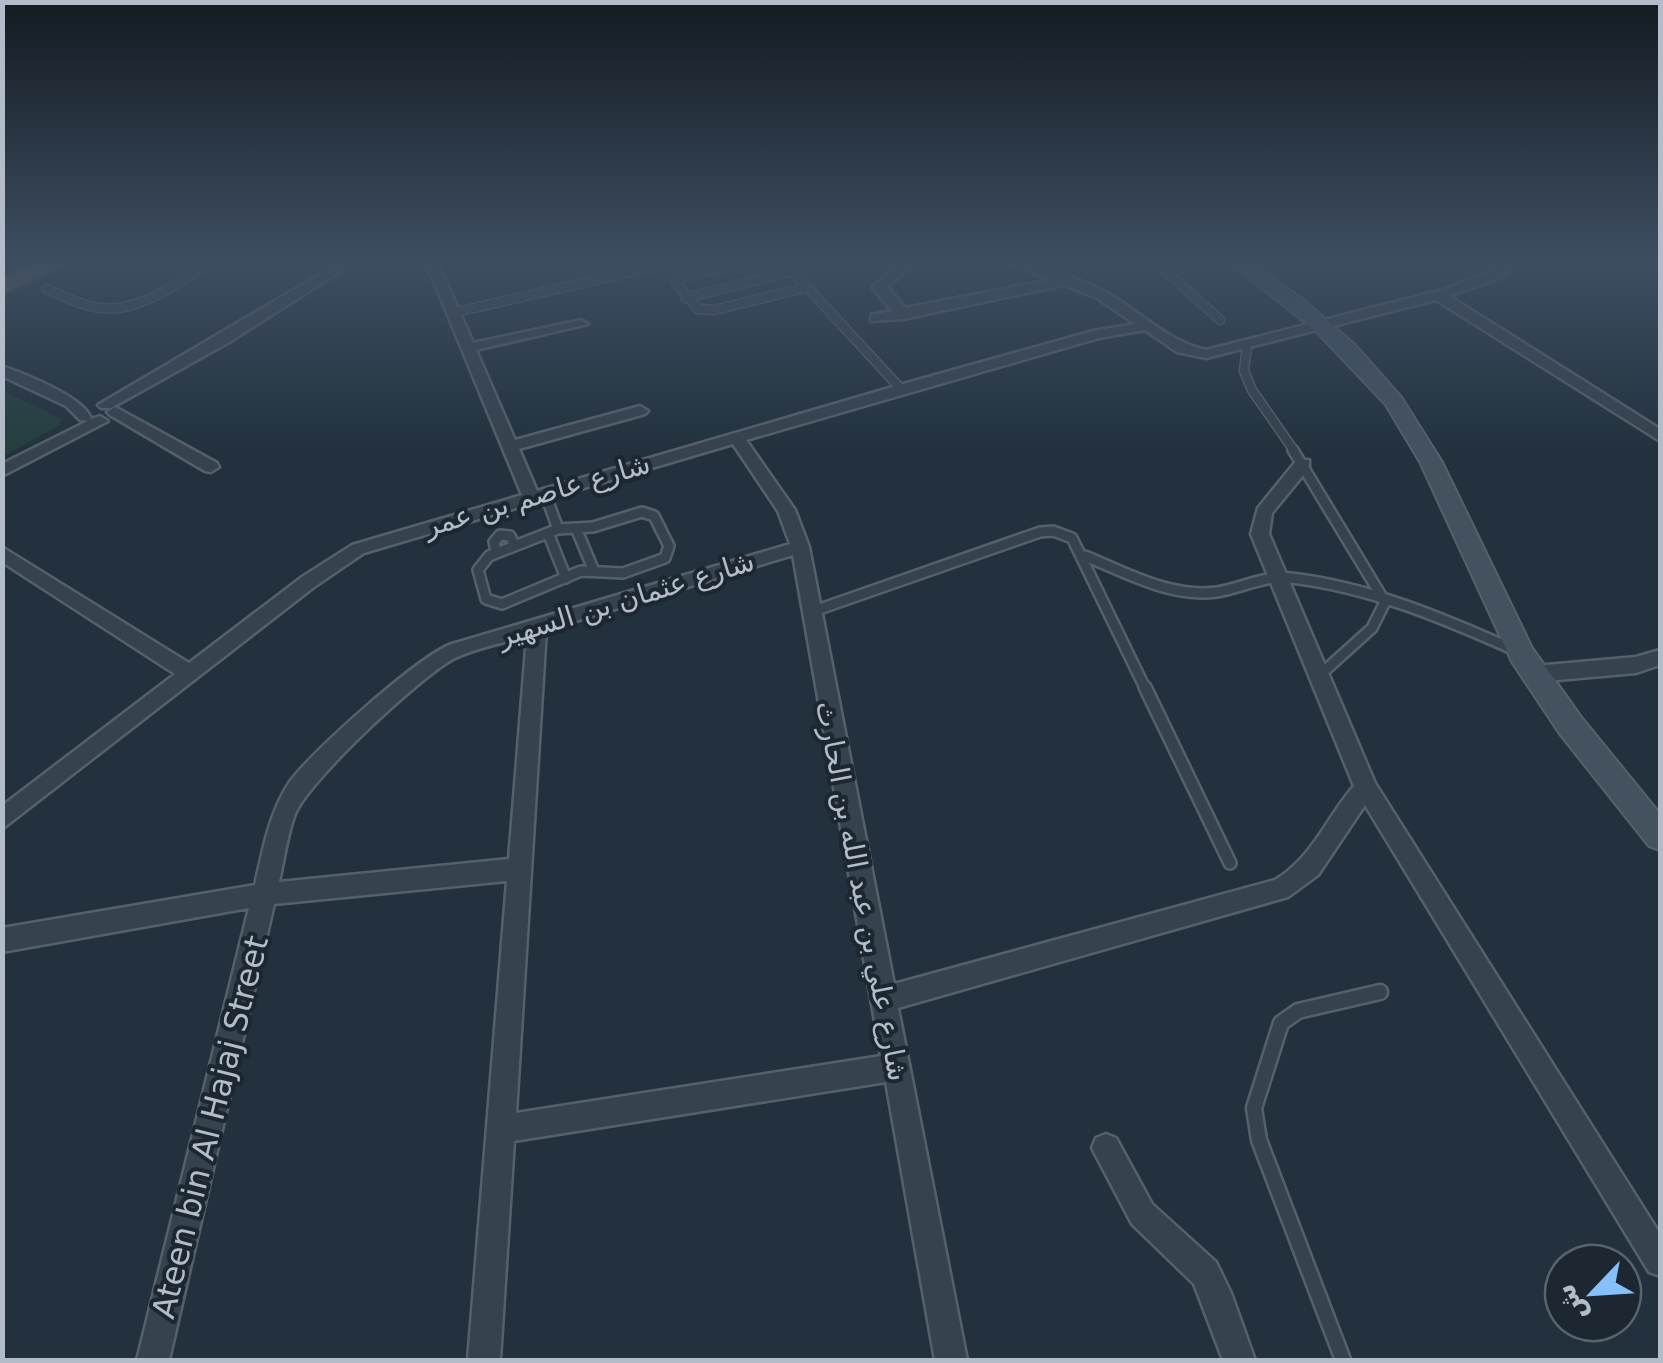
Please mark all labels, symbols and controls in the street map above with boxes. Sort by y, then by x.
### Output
street label: شارع عاصم بن عمر [418,447,654,544]
street label: شارع عثمان بن السهير [492,544,758,654]
street label: شارع علي بن عبد الله بن الحارث [809,698,915,1084]
street label: Ateen bin Al Hajaj Street [144,932,276,1322]
north arrow [1543,1243,1643,1343]
text: ش [1548,1279,1594,1328]

